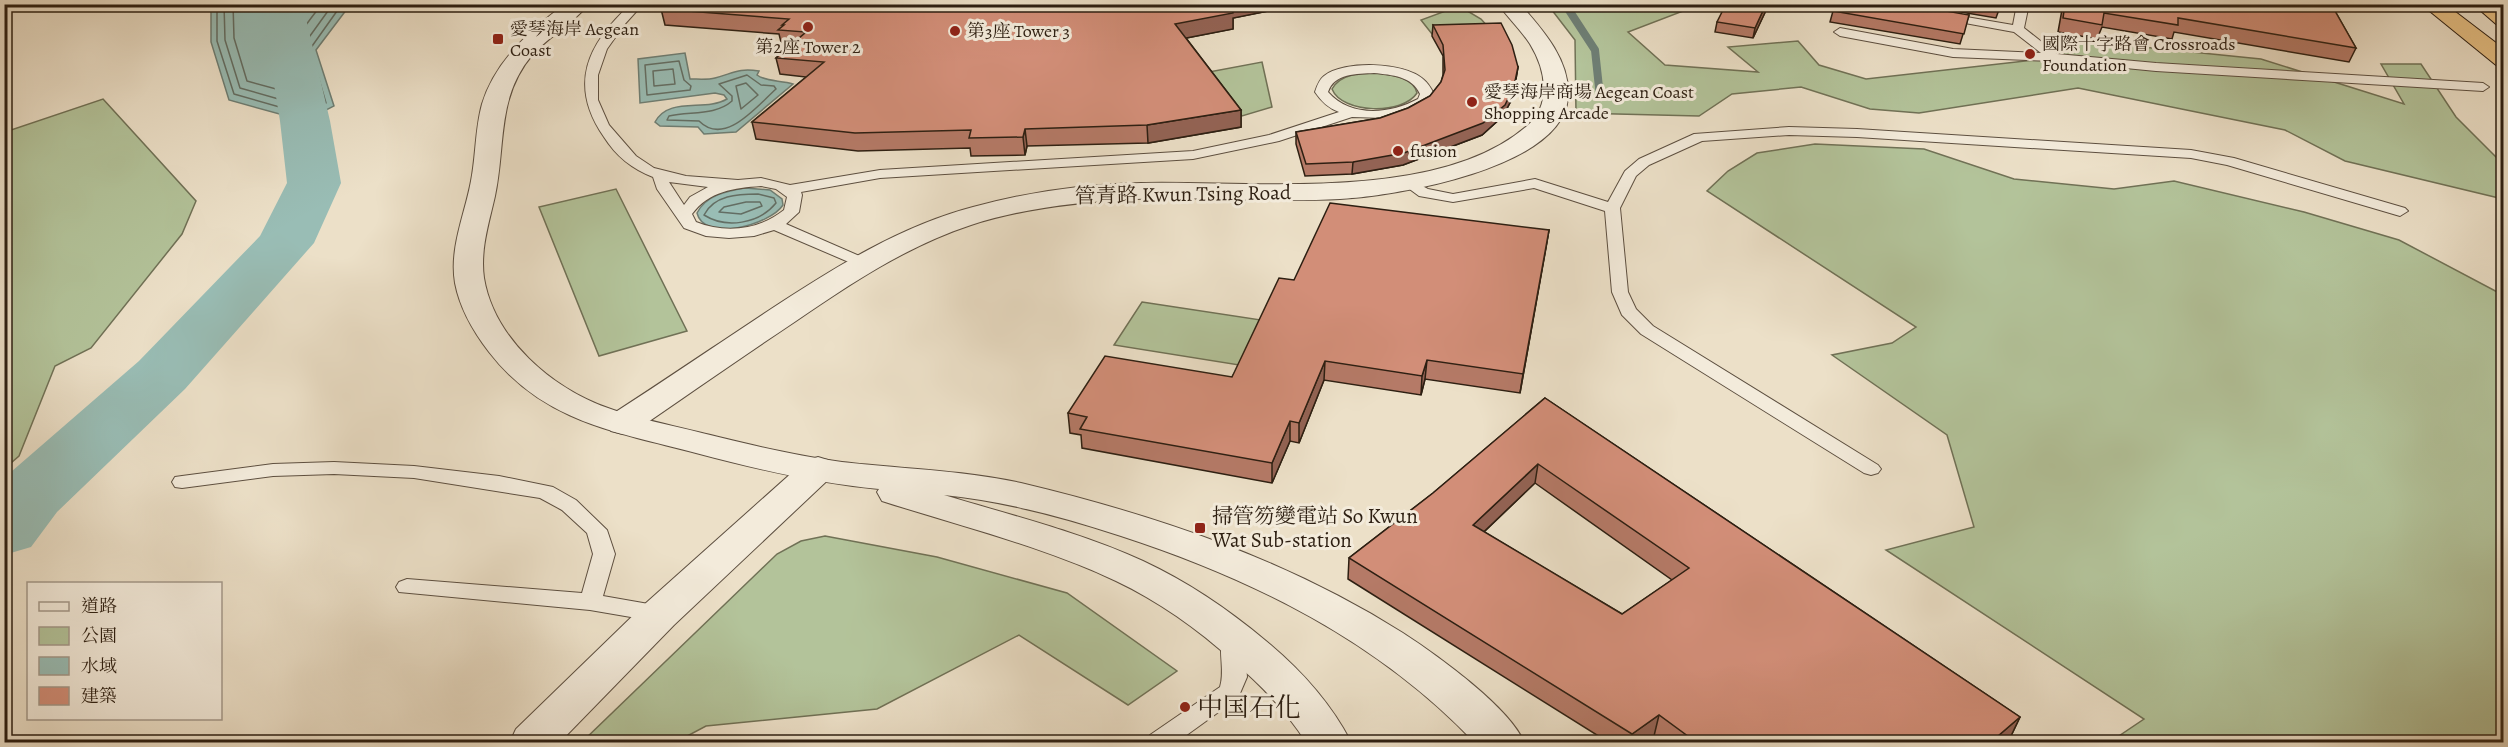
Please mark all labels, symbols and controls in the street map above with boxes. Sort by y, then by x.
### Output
place label: 愛琴海岸 Aegean Coast [510,17,639,62]
place label: 第3座 Tower 3 [967,19,1070,43]
marker: 第2座 Tower 2 [801,20,815,34]
marker: 第3座 Tower 3 [948,24,962,38]
marker: 愛琴海岸 Aegean Coast [491,32,505,46]
place label: 國際十字路會 Crossroads Foundation [2042,32,2236,77]
place label: 第2座 Tower 2 [755,35,861,59]
marker: 國際十字路會 Crossroads Foundation [2023,47,2037,61]
place label: 愛琴海岸商場 Aegean Coast Shopping Arcade [1484,80,1694,125]
marker: 愛琴海岸商場 Aegean Coast Shopping Arcade [1465,95,1479,109]
place label: fusion [1410,139,1457,163]
marker: fusion [1391,144,1405,158]
street label: 管青路 Kwun Tsing Road [1075,178,1292,210]
place label: 掃管笏變電站 So Kwun Wat Sub-station [1211,502,1418,554]
marker: 掃管笏變電站 So Kwun Wat Sub-station [1193,521,1207,535]
legend [27,582,222,720]
text: 道路 [81,594,117,618]
text: 公園 [81,624,117,648]
text: 水域 [81,654,117,678]
text: 建築 [81,684,117,708]
place label: 中国石化 [1197,690,1301,725]
marker: 中国石化 [1178,700,1192,714]

